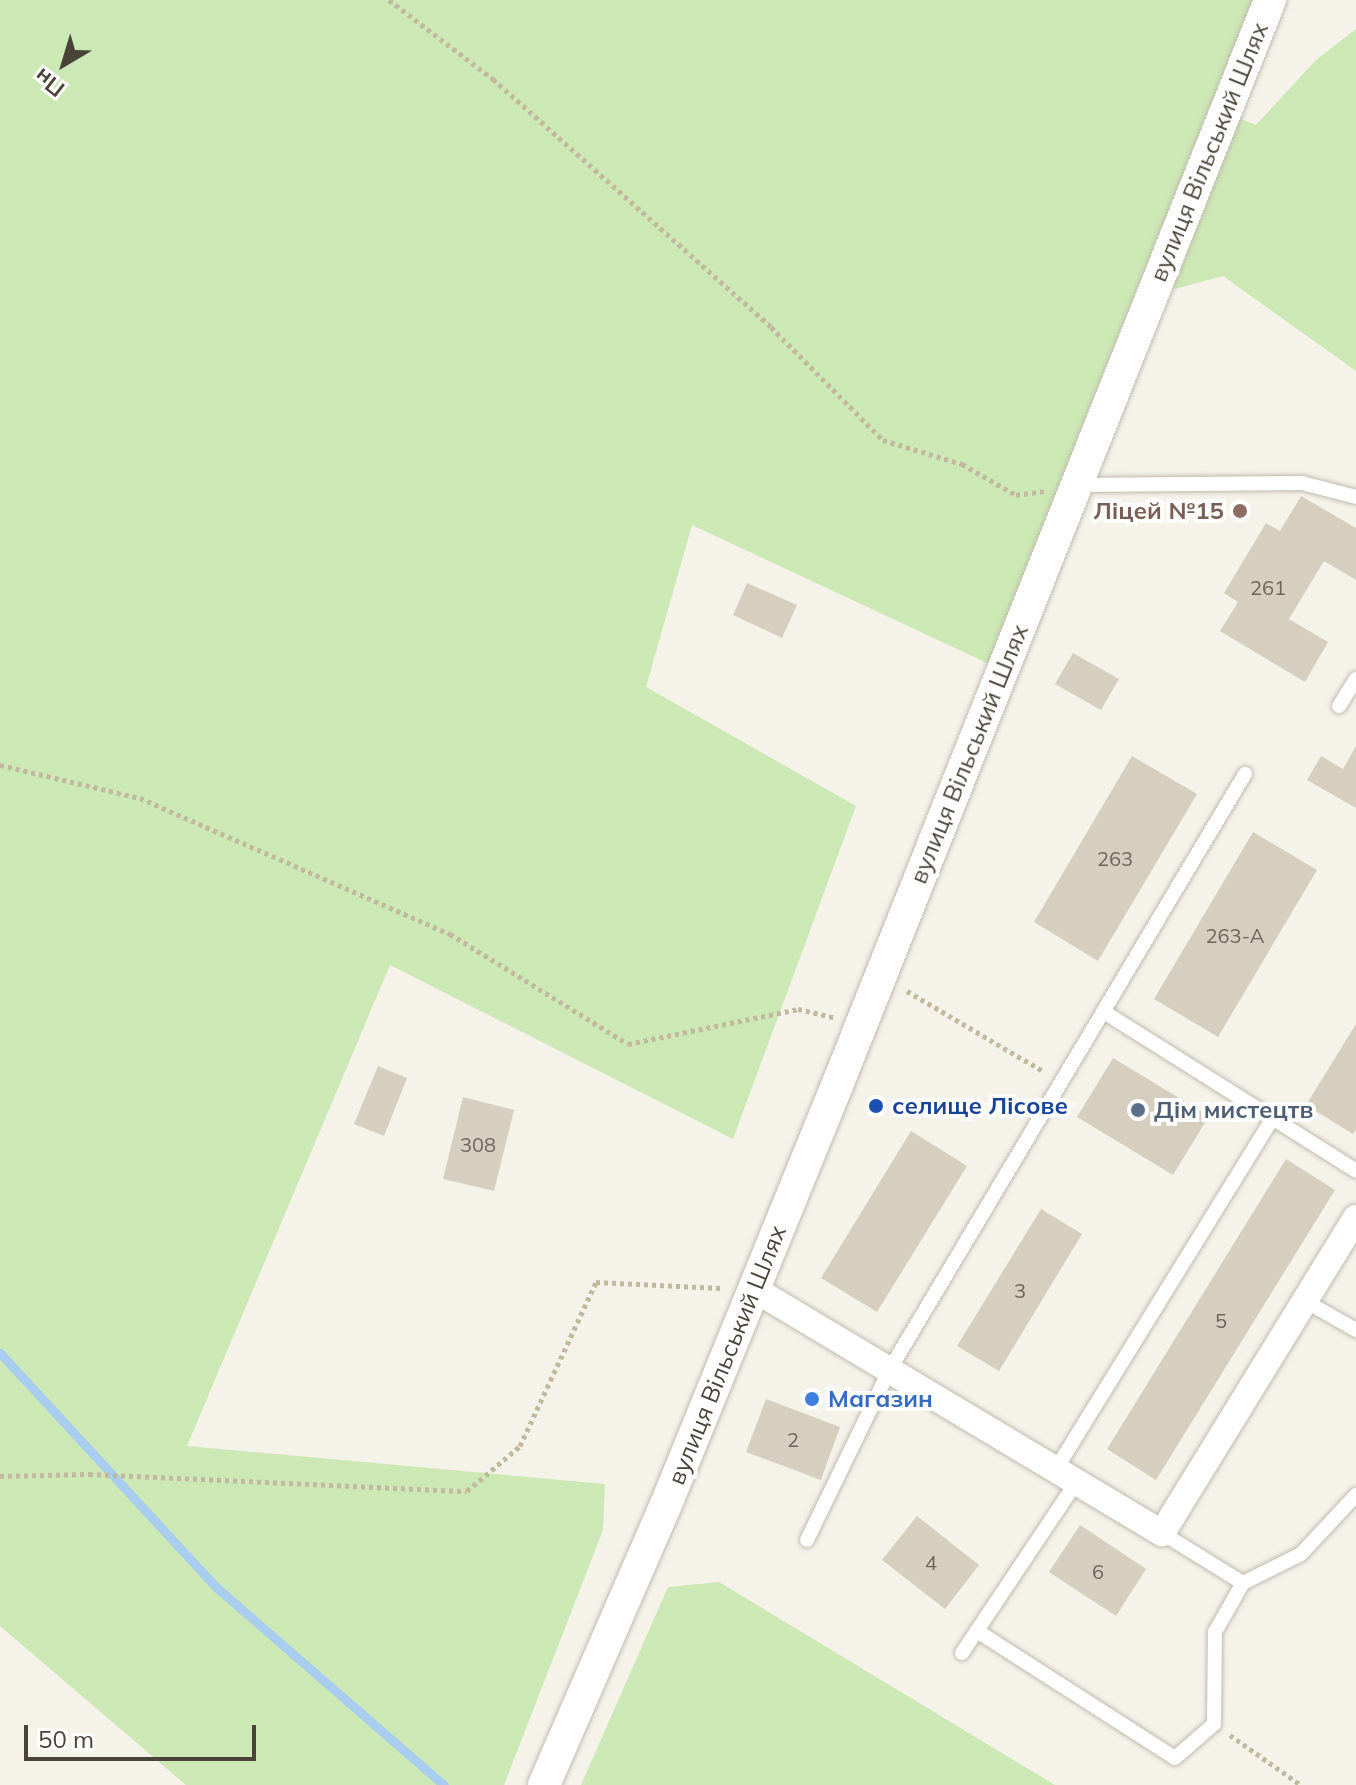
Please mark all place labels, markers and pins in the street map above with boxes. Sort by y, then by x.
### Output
place label: Ліцей №15 [1093,497,1224,525]
marker: Ліцей №15 [1231,502,1249,520]
place label: селище Лісове [892,1092,1068,1120]
place label: Дім мистецтв [1154,1096,1313,1124]
marker: селище Лісове [867,1097,885,1115]
marker: Дім мистецтв [1129,1101,1147,1119]
place label: Магазин [828,1385,933,1413]
marker: Магазин [803,1390,821,1408]

